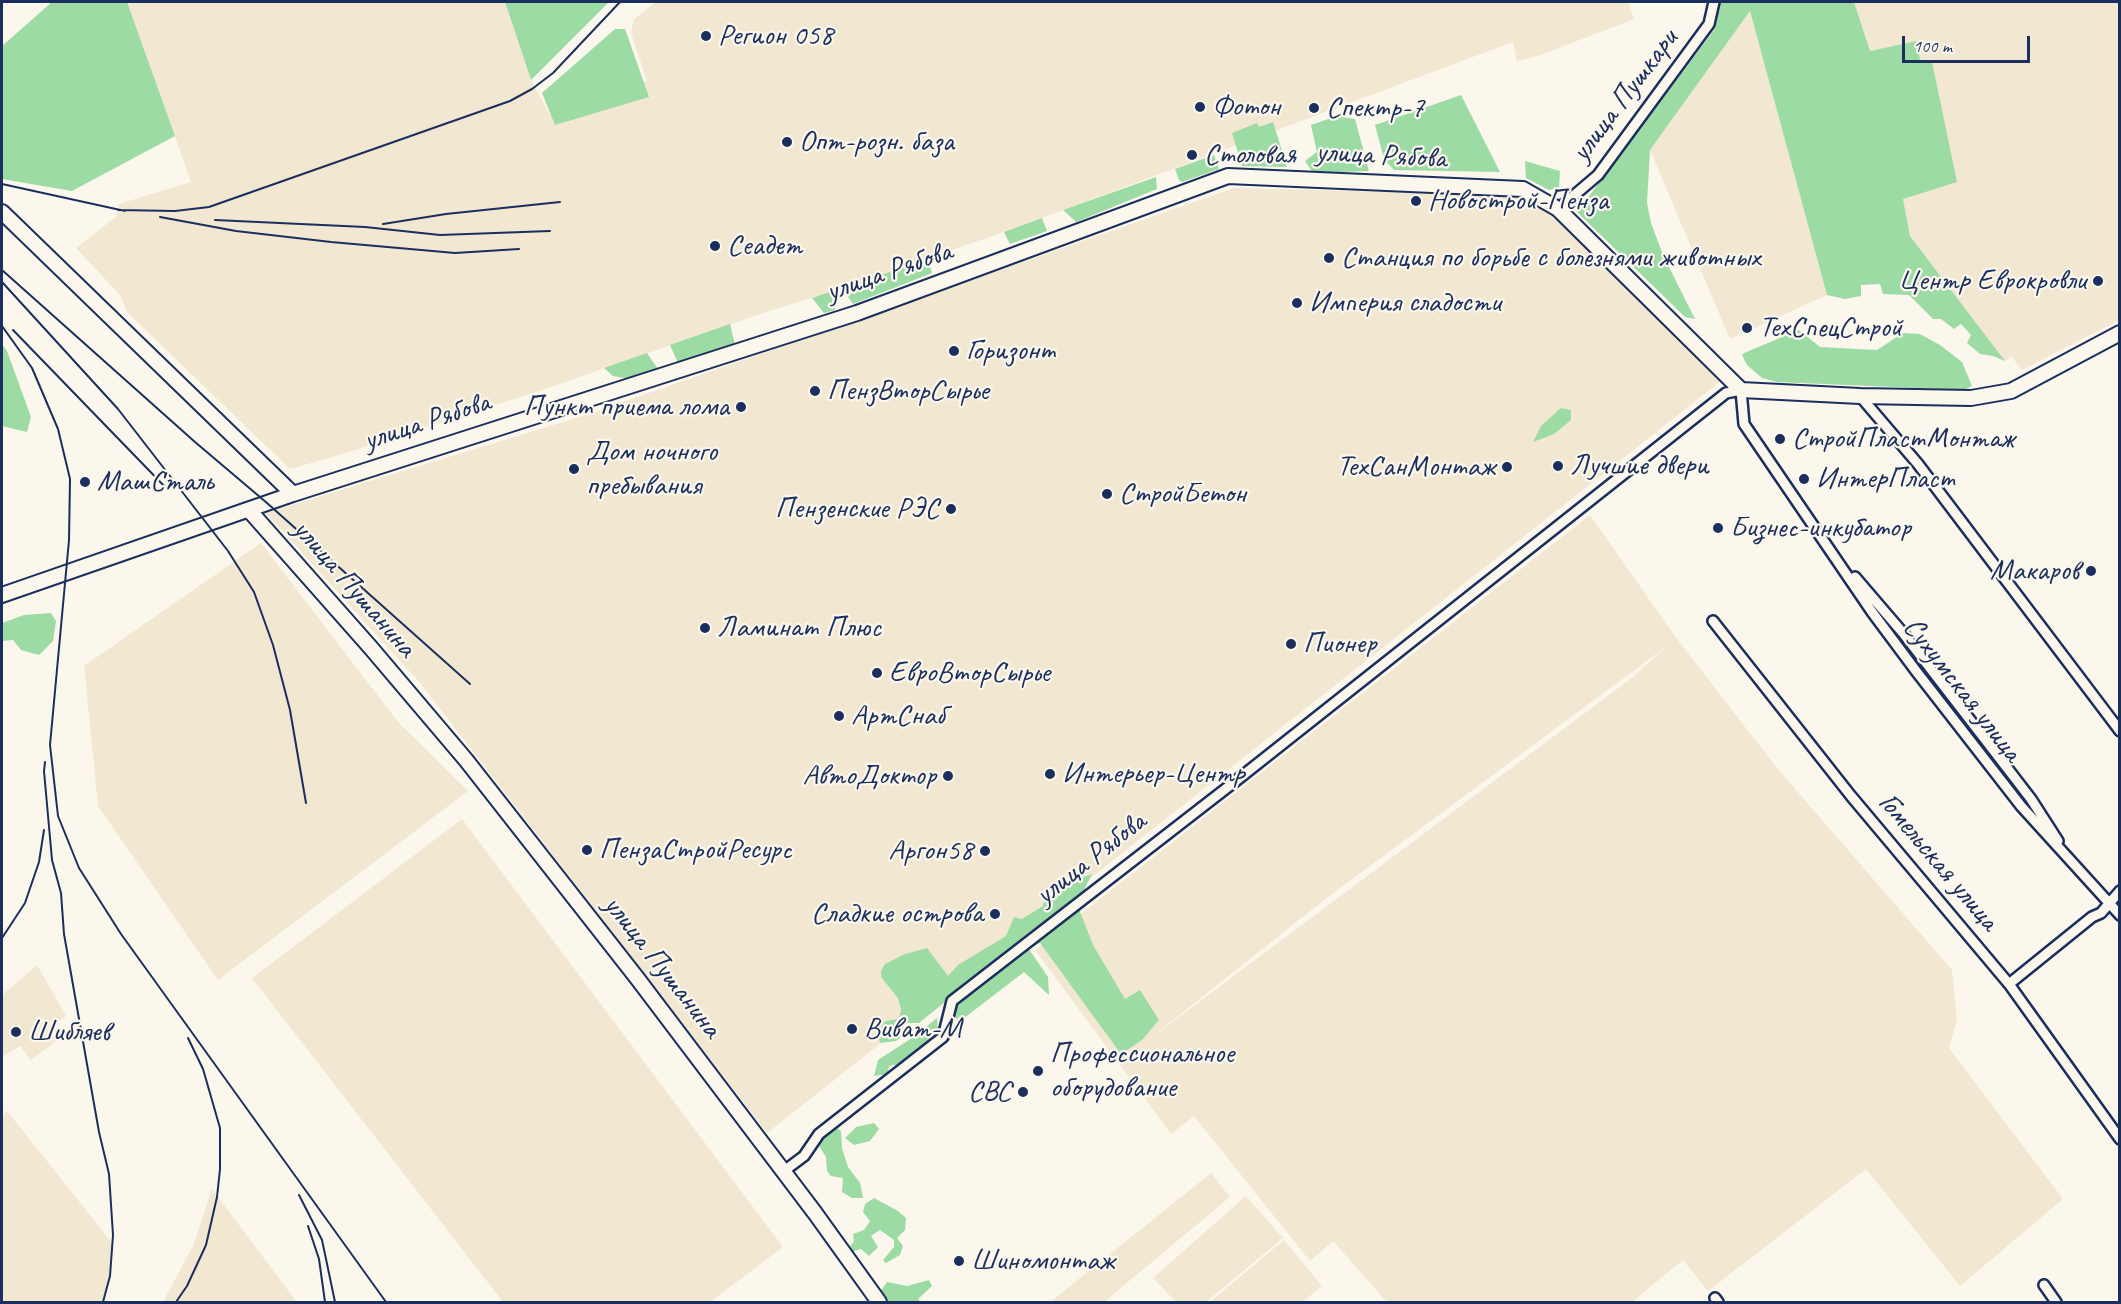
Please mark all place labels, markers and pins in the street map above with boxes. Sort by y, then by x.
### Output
place label: Регион 058 [718,18,833,54]
marker: Регион 058 [699,29,713,43]
place label: Фотон [1212,89,1280,125]
place label: Спектр-7 [1326,90,1424,126]
marker: Фотон [1193,100,1207,114]
marker: Спектр-7 [1307,101,1321,115]
place label: Опт-розн. база [799,124,954,160]
marker: Опт-розн. база [780,135,794,149]
place label: Столовая [1204,137,1296,173]
marker: Столовая [1185,148,1199,162]
place label: Новострой-Пенза [1428,183,1608,219]
marker: Новострой-Пенза [1409,194,1423,208]
place label: Сеадет [727,228,802,264]
marker: Сеадет [708,239,722,253]
place label: Станция по борьбе с болезнями животных [1341,240,1760,276]
marker: Станция по борьбе с болезнями животных [1322,251,1336,265]
place label: Центр Еврокровли [1898,263,2086,299]
marker: Центр Еврокровли [2091,274,2105,288]
place label: Империя сладости [1309,285,1501,321]
marker: Империя сладости [1290,296,1304,310]
place label: ТехСпецСтрой [1759,310,1902,346]
marker: ТехСпецСтрой [1740,321,1754,335]
place label: Горизонт [966,333,1054,369]
marker: Горизонт [947,344,961,358]
place label: ПензВторСырье [827,373,989,409]
marker: ПензВторСырье [808,384,822,398]
place label: Пункт приема лома [524,389,729,425]
marker: Пункт приема лома [734,400,748,414]
place label: СтройПластМонтаж [1792,421,2014,457]
marker: СтройПластМонтаж [1773,432,1787,446]
place label: Дом ночного пребывания [586,434,717,504]
place label: Лучшие двери [1570,448,1708,484]
place label: ТехСанМонтаж [1337,449,1495,485]
marker: Лучшие двери [1551,459,1565,473]
marker: ТехСанМонтаж [1500,460,1514,474]
place label: ИнтерПласт [1816,461,1955,497]
marker: Дом ночного пребывания [567,462,581,476]
place label: МашСталь [97,464,214,500]
marker: ИнтерПласт [1797,472,1811,486]
marker: МашСталь [78,475,92,489]
place label: СтройБетон [1119,476,1246,512]
marker: СтройБетон [1100,487,1114,501]
place label: Пензенские РЭС [775,491,939,527]
marker: Пензенские РЭС [944,502,958,516]
place label: Бизнес-инкубатор [1730,510,1911,546]
marker: Бизнес-инкубатор [1711,521,1725,535]
place label: Макаров [1990,553,2079,589]
marker: Макаров [2084,564,2098,578]
place label: Ламинат Плюс [717,610,881,646]
marker: Ламинат Плюс [698,621,712,635]
place label: Пионер [1303,626,1376,662]
marker: Пионер [1284,637,1298,651]
place label: ЕвроВторСырье [889,655,1050,691]
marker: ЕвроВторСырье [870,666,884,680]
place label: АртСнаб [851,698,945,734]
marker: АртСнаб [832,709,846,723]
place label: Интерьер-Центр [1062,756,1245,792]
place label: АвтоДоктор [803,758,936,794]
marker: Интерьер-Центр [1043,767,1057,781]
marker: АвтоДоктор [941,769,955,783]
place label: ПензаСтройРесурс [599,832,792,868]
place label: Аргон58 [888,833,973,869]
marker: ПензаСтройРесурс [580,843,594,857]
marker: Аргон58 [978,844,992,858]
place label: Сладкие острова [811,896,983,932]
marker: Сладкие острова [988,907,1002,921]
place label: Виват-М [864,1011,961,1047]
place label: Шибляев [28,1014,110,1050]
marker: Виват-М [845,1022,859,1036]
marker: Шибляев [9,1025,23,1039]
place label: Профессиональное оборудование [1050,1036,1234,1106]
marker: Профессиональное оборудование [1031,1064,1045,1078]
place label: СВС [968,1074,1011,1110]
marker: СВС [1016,1085,1030,1099]
place label: Шиномонтаж [971,1243,1114,1279]
marker: Шиномонтаж [952,1254,966,1268]

